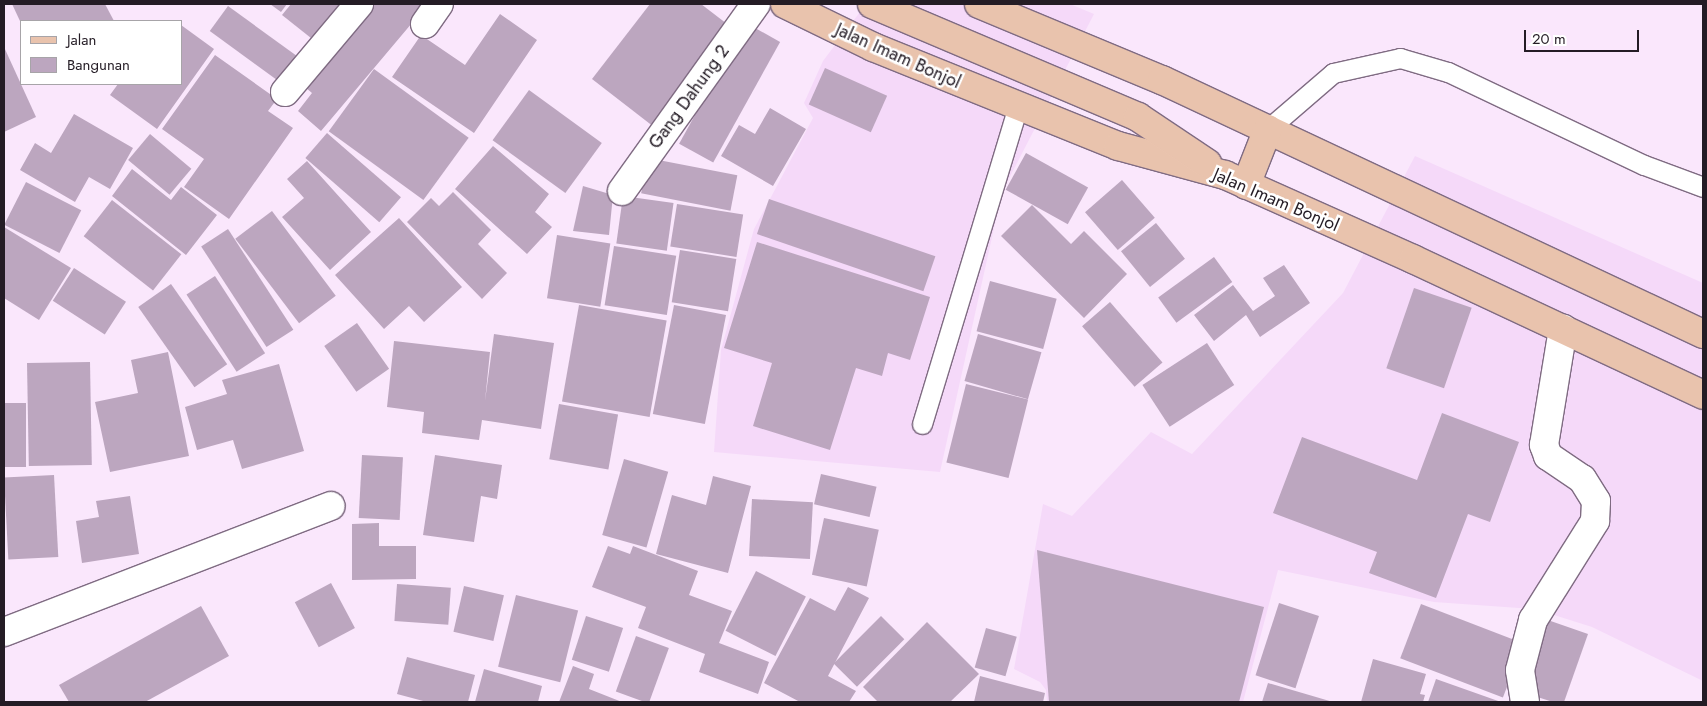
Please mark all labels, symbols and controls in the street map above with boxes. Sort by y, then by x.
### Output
street label: Jalan Imam Bonjol [832,19,964,93]
legend [20,20,182,85]
scale bar [1527,20,1642,52]
text: 20 m [1532,28,1566,50]
text: Jalan [67,29,96,51]
street label: Gang Dahung 2 [644,41,734,153]
text: Bangunan [67,54,130,76]
street label: Jalan Imam Bonjol [1210,164,1342,236]

